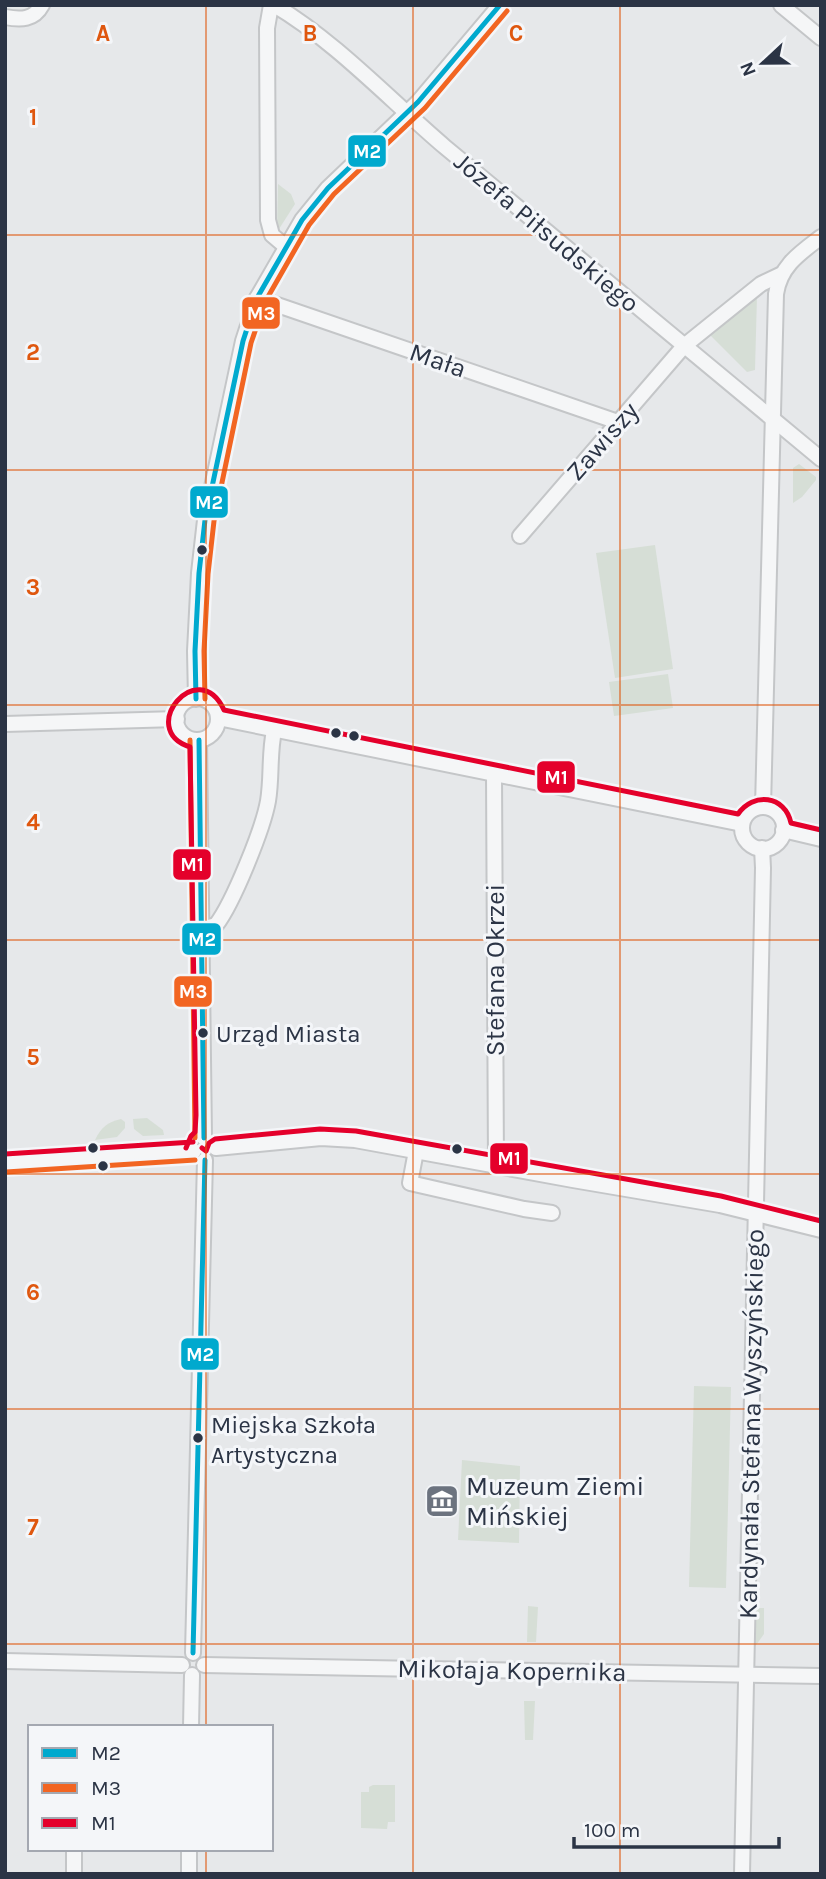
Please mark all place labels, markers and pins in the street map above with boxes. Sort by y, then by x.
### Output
unlabelled marker [195,543,209,557]
unlabelled marker [329,726,343,740]
unlabelled marker [347,729,361,743]
place label: Urząd Miasta [216,1020,360,1048]
marker: Urząd Miasta [196,1026,210,1040]
unlabelled marker [86,1141,100,1155]
unlabelled marker [450,1142,464,1156]
unlabelled marker [96,1159,110,1173]
place label: Miejska Szkoła Artystyczna [211,1411,376,1469]
marker: Miejska Szkoła Artystyczna [191,1431,205,1445]
place label: Muzeum Ziemi Mińskiej [466,1471,644,1532]
museum icon: Muzeum Ziemi Mińskiej [423,1482,461,1520]

